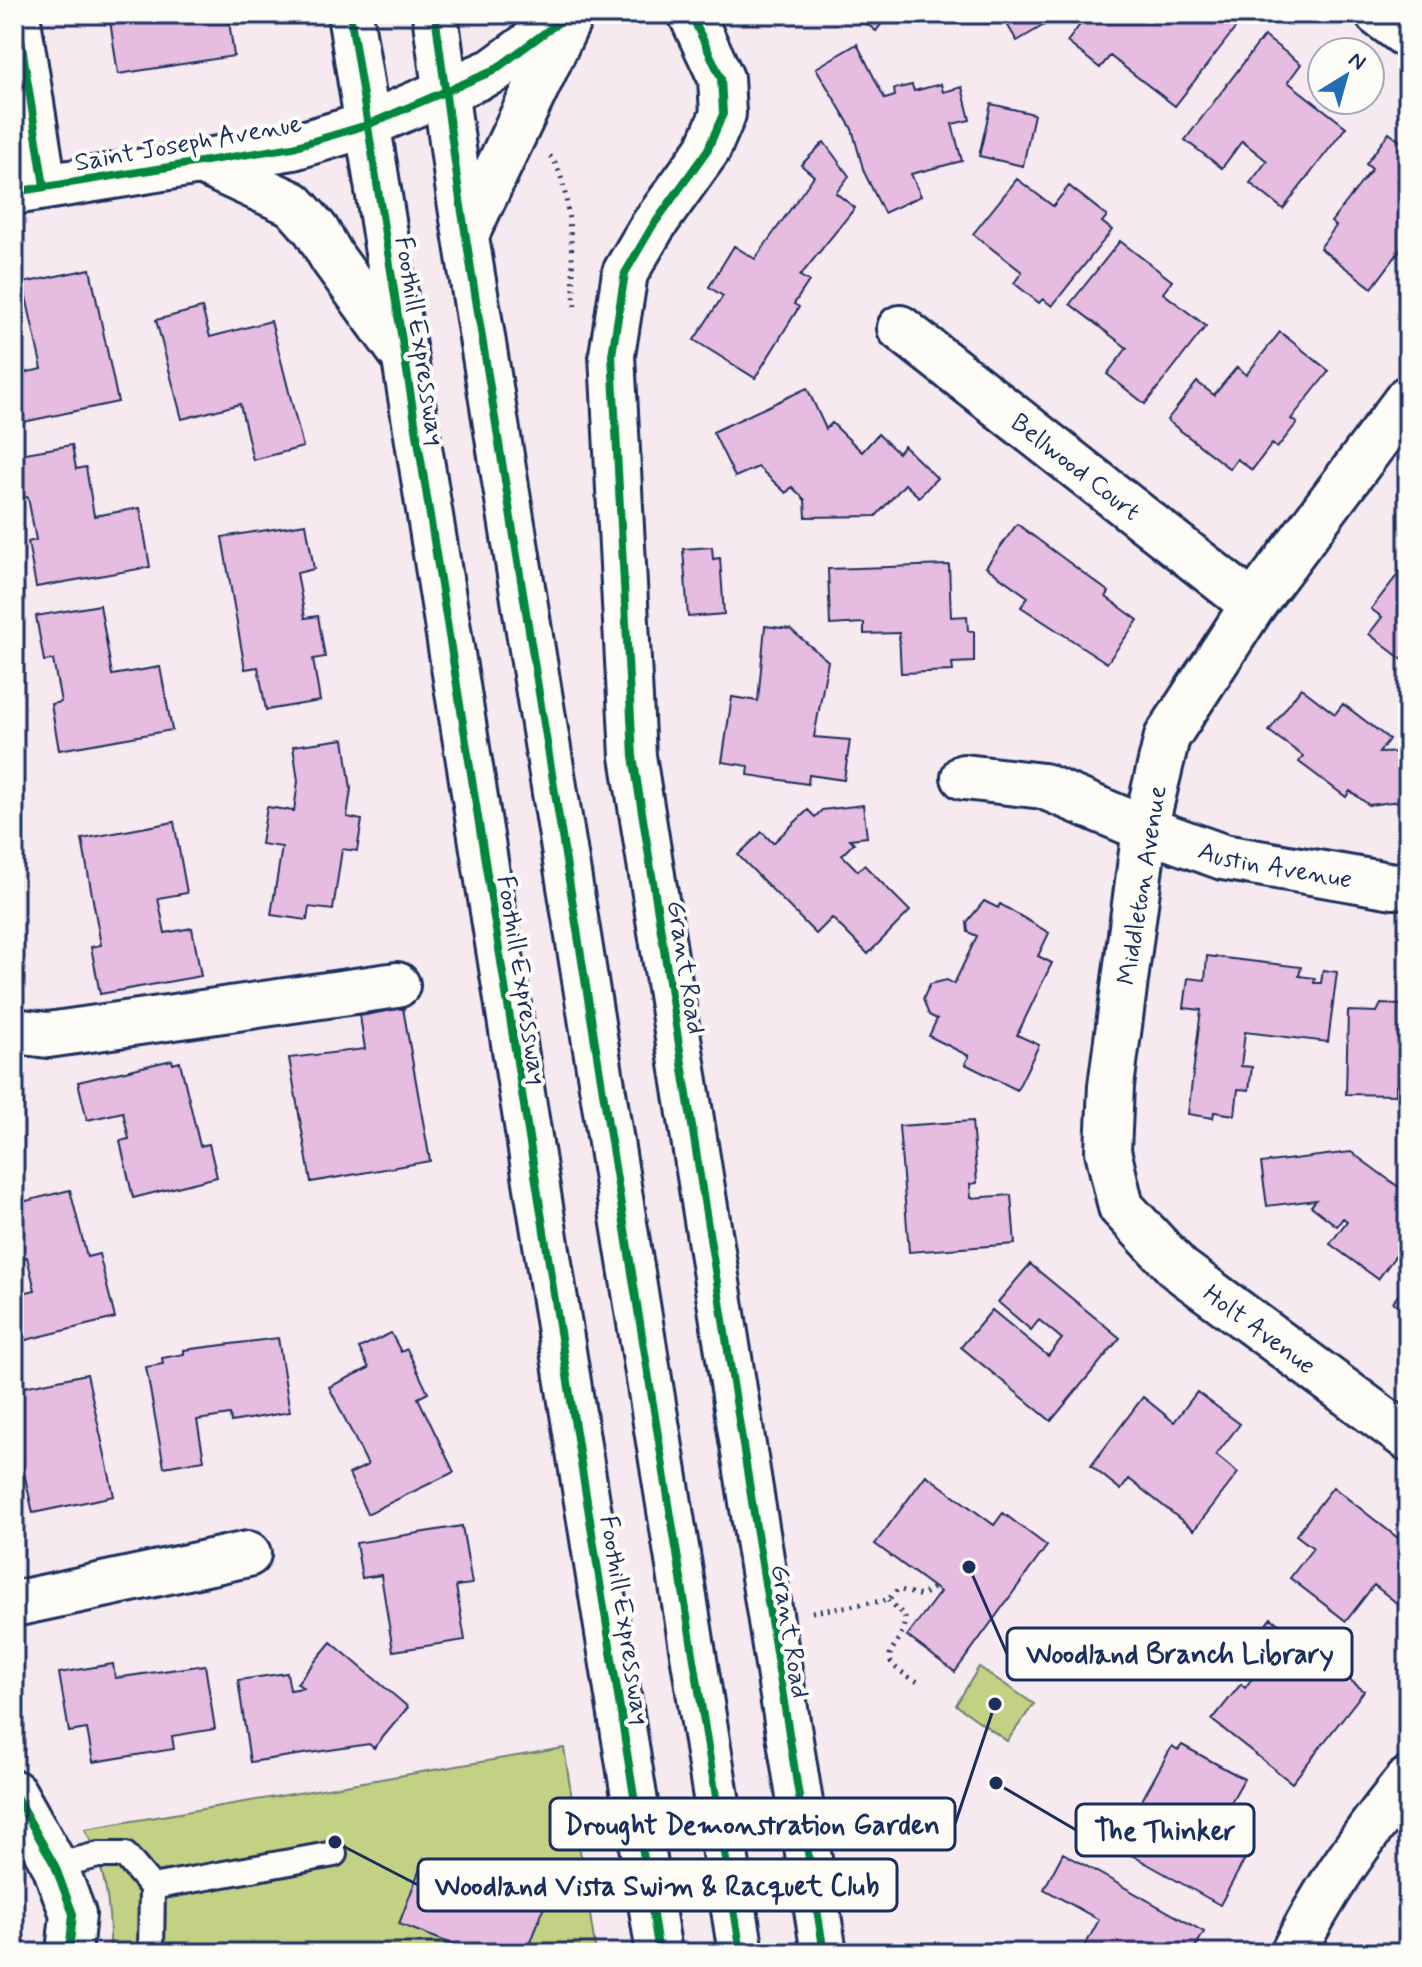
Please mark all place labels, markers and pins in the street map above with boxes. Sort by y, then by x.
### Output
callout: Woodland Branch Library [1007,1628,1352,1680]
callout: Drought Demonstration Garden [550,1798,955,1850]
callout: The Thinker [1076,1804,1254,1856]
callout: Woodland Vista Swim & Racquet Club [418,1859,897,1911]

